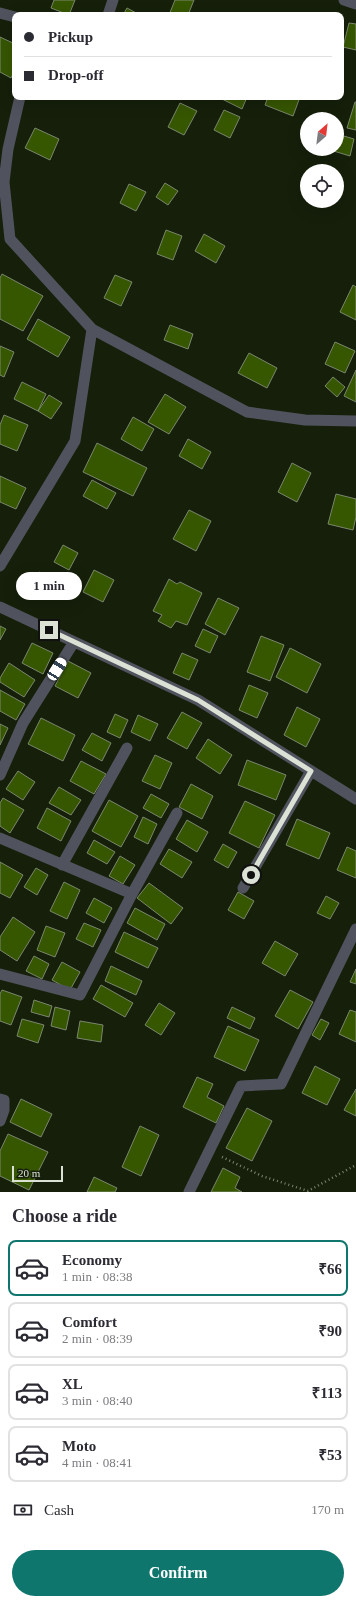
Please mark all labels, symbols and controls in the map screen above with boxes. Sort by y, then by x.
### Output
text: Pickup [48,29,93,45]
text: Drop-off [48,67,104,83]
north arrow [300,112,344,156]
map controls [300,112,344,208]
button: locate [300,164,344,208]
callout: 1 min [16,572,82,600]
text: 1 min [33,578,65,593]
route end [40,621,58,639]
car [46,656,68,682]
route start [242,866,260,884]
scale bar [12,1164,63,1183]
text: 20 m [18,1167,40,1179]
text: Choose a ride [12,1206,117,1226]
icon: car [14,1250,50,1286]
text: Economy [62,1252,122,1268]
text: ₹66 [318,1261,342,1277]
text: 1 min · 08:38 [62,1269,132,1284]
icon: car [14,1312,50,1348]
text: Comfort [62,1314,117,1330]
text: ₹90 [318,1323,342,1339]
text: 2 min · 08:39 [62,1331,132,1346]
icon: car [14,1374,50,1410]
text: XL [62,1376,83,1392]
text: ₹113 [312,1385,342,1401]
text: 3 min · 08:40 [62,1393,132,1408]
icon: car [14,1436,50,1472]
text: Moto [62,1438,96,1454]
text: ₹53 [318,1447,342,1463]
text: 4 min · 08:41 [62,1455,132,1470]
icon: cash [12,1499,34,1521]
text: Cash [44,1502,74,1518]
text: 170 m [311,1502,344,1517]
button: Confirm [12,1550,344,1596]

